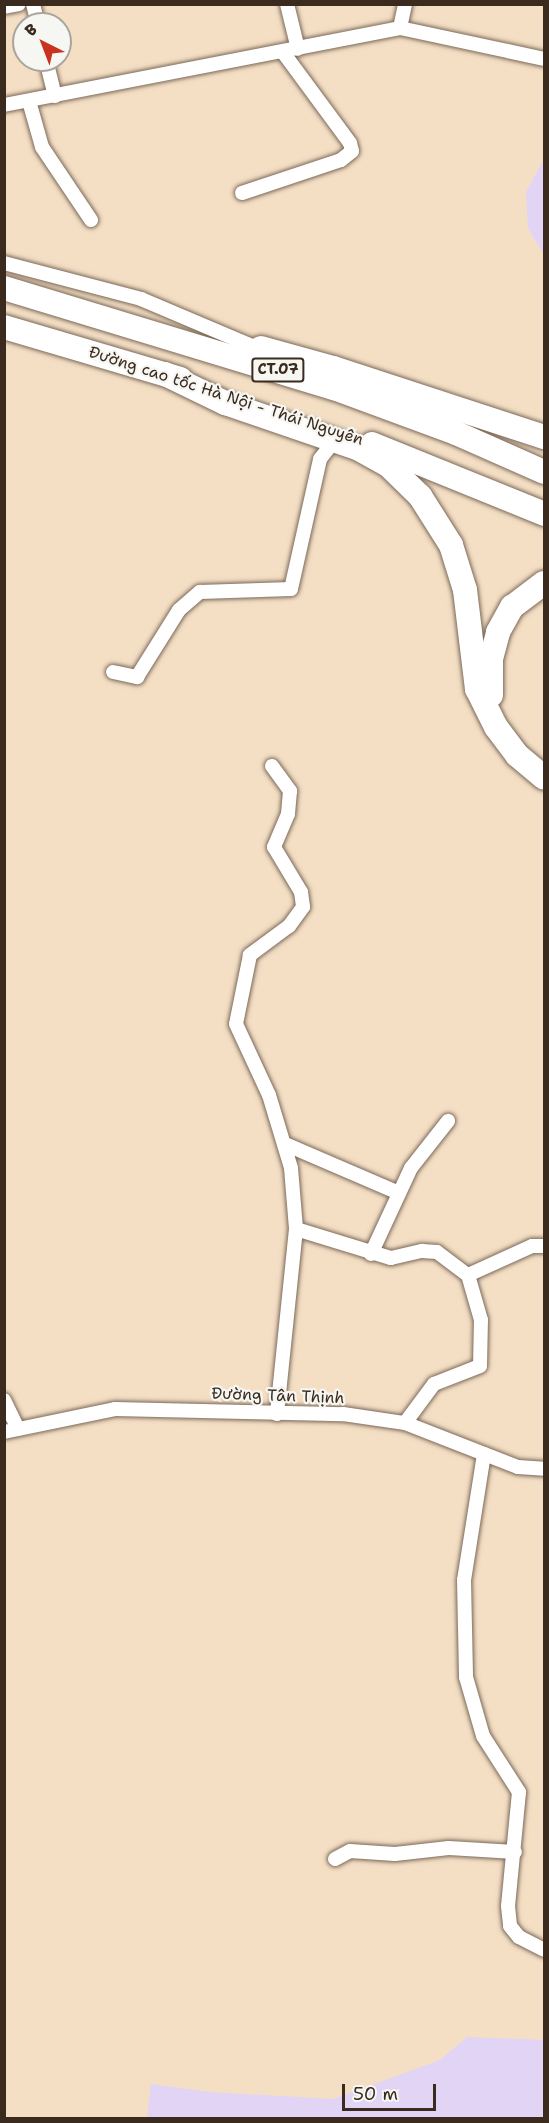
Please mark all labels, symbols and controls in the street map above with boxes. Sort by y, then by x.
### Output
north arrow [12,12,72,72]
text: B [20,19,42,41]
street label: Đường cao tốc Hà Nội - Thái Nguyên [86,342,366,450]
road number: CT.07 [251,358,305,382]
street label: Đường Tân Thịnh [211,1384,345,1408]
scale bar [345,2072,440,2110]
text: 50 m [353,2082,398,2106]

